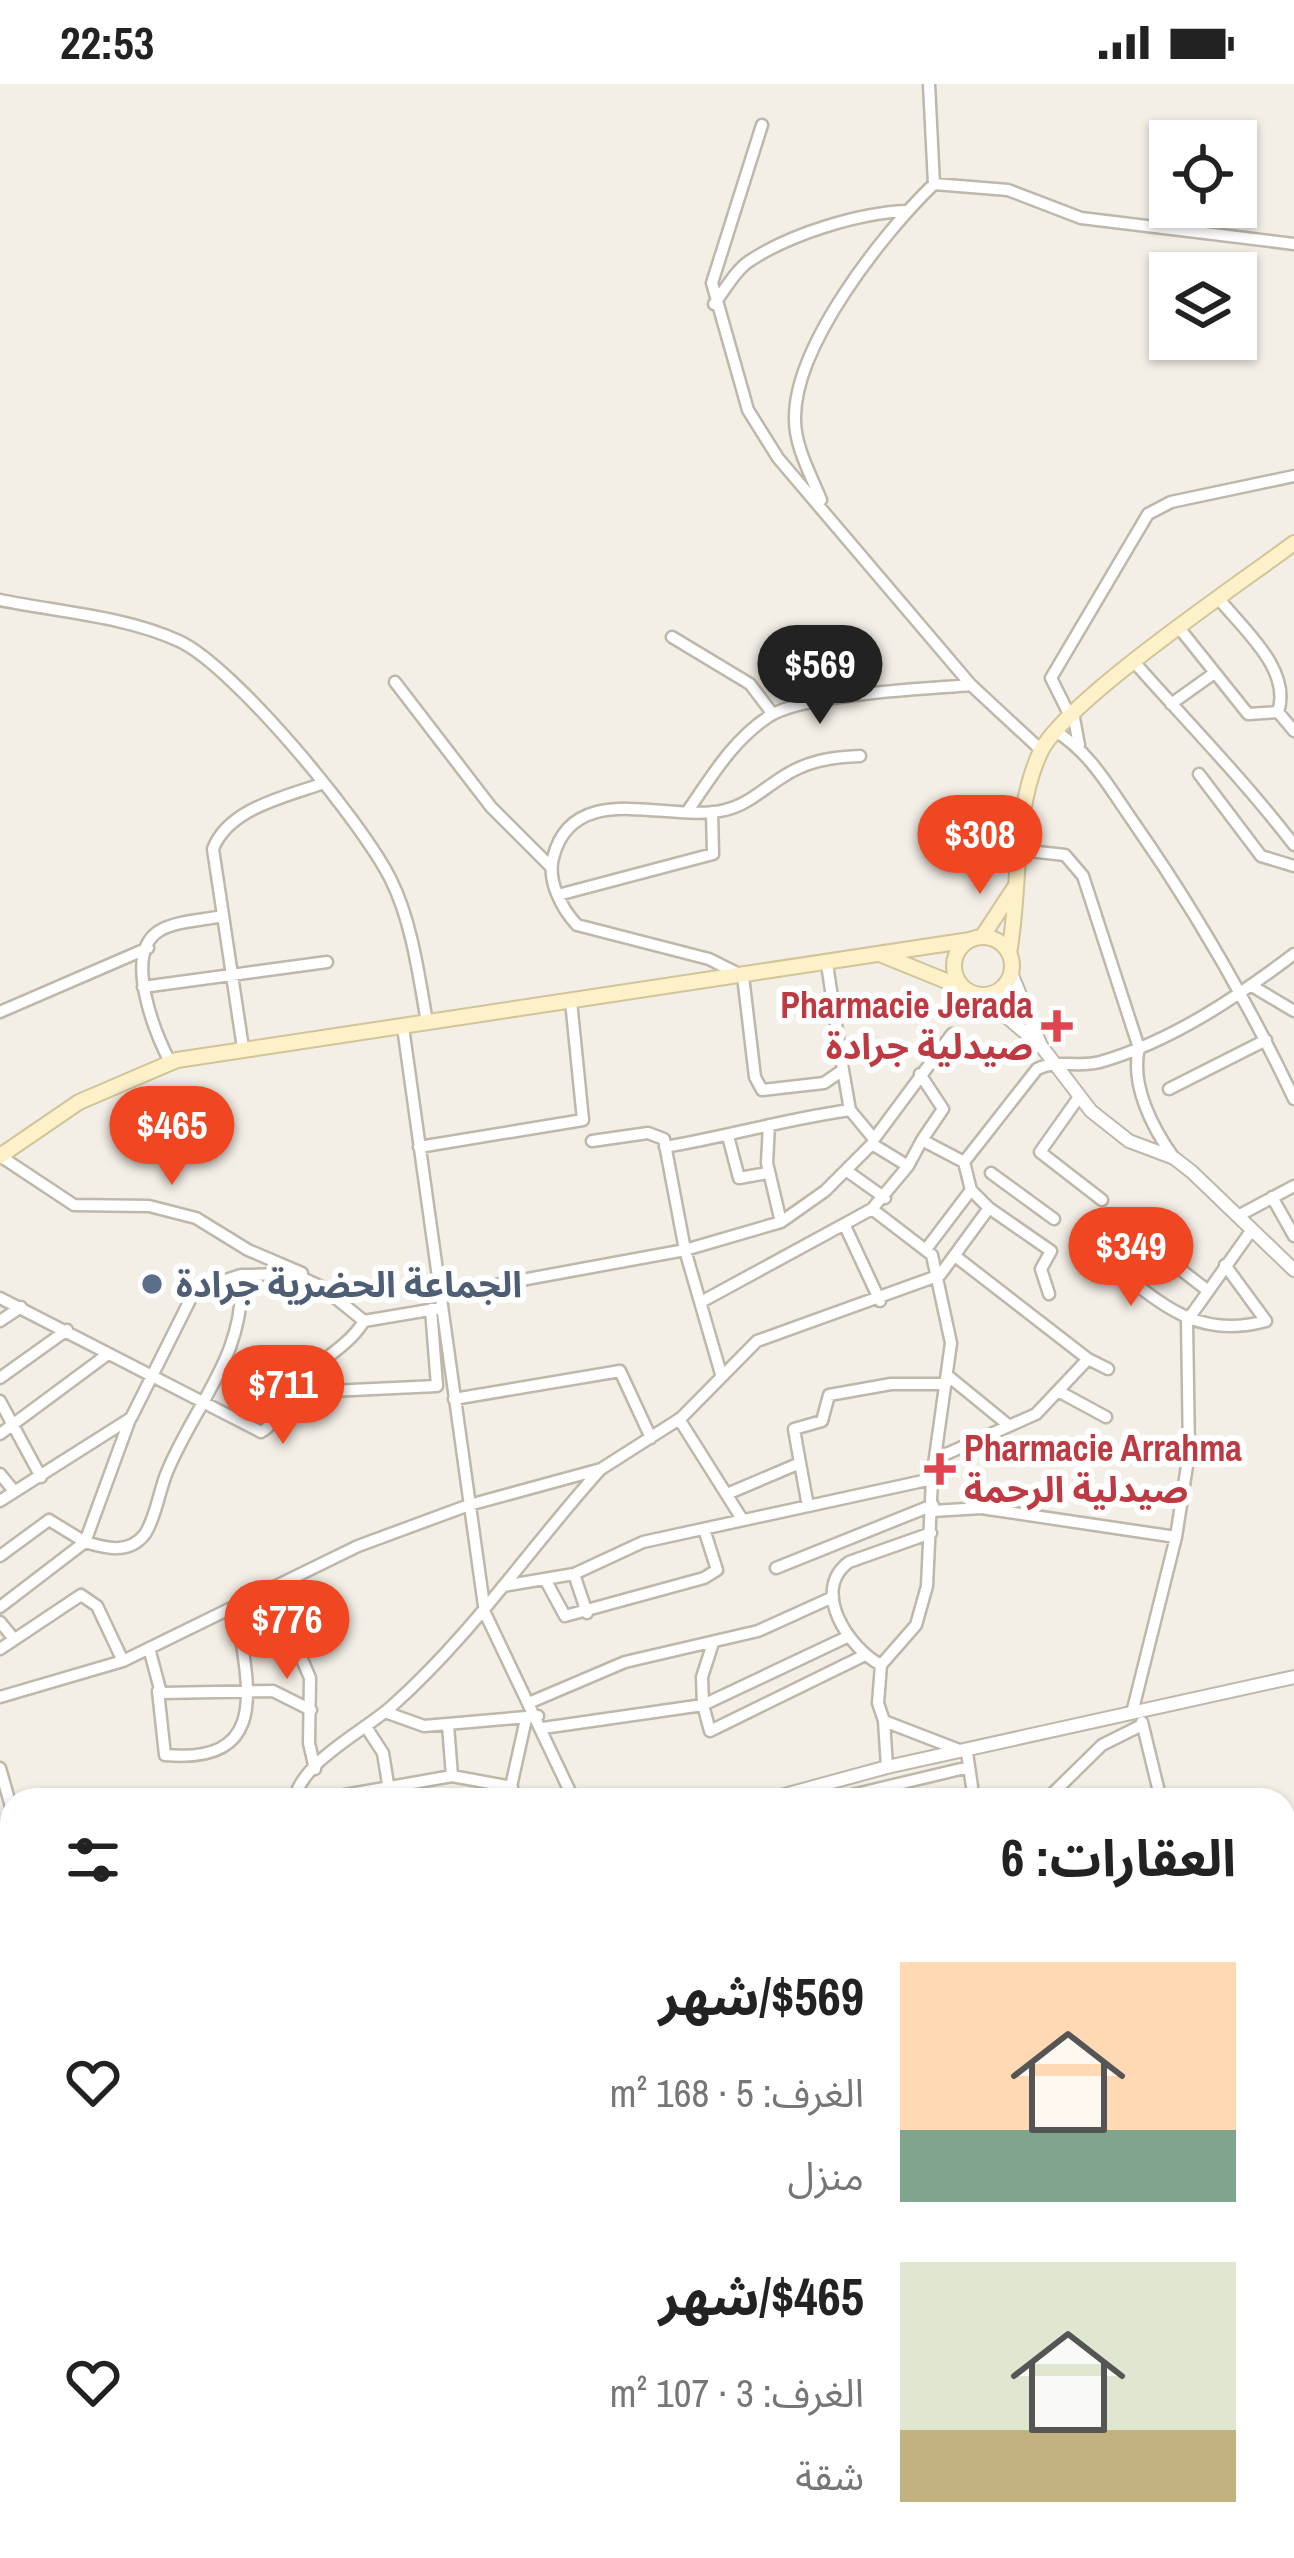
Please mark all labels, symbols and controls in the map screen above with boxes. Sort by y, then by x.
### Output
text: 22:53 [60,12,154,73]
map controls [1149,120,1257,360]
button: locate [1149,120,1257,228]
button: layers [1149,252,1257,360]
pin: $569 [749,625,891,727]
text: $569 [784,638,856,690]
pin: $308 [909,795,1051,897]
text: $308 [944,808,1016,860]
place label: Pharmacie Jerada صيدلية جرادة [780,981,1034,1070]
marker: Pharmacie Jerada صيدلية جرادة [1044,1013,1070,1039]
pin: $465 [101,1086,243,1188]
text: $465 [136,1099,208,1151]
pin: $349 [1060,1207,1202,1309]
text: $349 [1095,1220,1167,1272]
place label: الجماعة الحضرية جرادة [176,1260,522,1308]
marker: الجماعة الحضرية جرادة [139,1271,165,1297]
pin: $711 [212,1345,354,1447]
text: $711 [248,1358,318,1410]
place label: Pharmacie Arrahma صيدلية الرحمة [964,1424,1242,1513]
marker: Pharmacie Arrahma صيدلية الرحمة [927,1456,953,1482]
pin: $776 [216,1580,358,1682]
text: $776 [251,1593,323,1645]
text: العقارات: 6 [1001,1823,1236,1892]
icon: filters [60,1827,126,1893]
text: $569/شهر [659,1962,864,2031]
icon: home [996,2010,1140,2154]
icon: heart [60,2049,126,2115]
text: الغرف: 5 · 168 m² [610,2067,864,2119]
text: منزل [788,2150,864,2202]
text: $465/شهر [659,2262,864,2331]
icon: home [996,2310,1140,2454]
icon: heart [60,2349,126,2415]
text: الغرف: 3 · 107 m² [610,2367,864,2419]
text: شقة [795,2450,864,2502]

